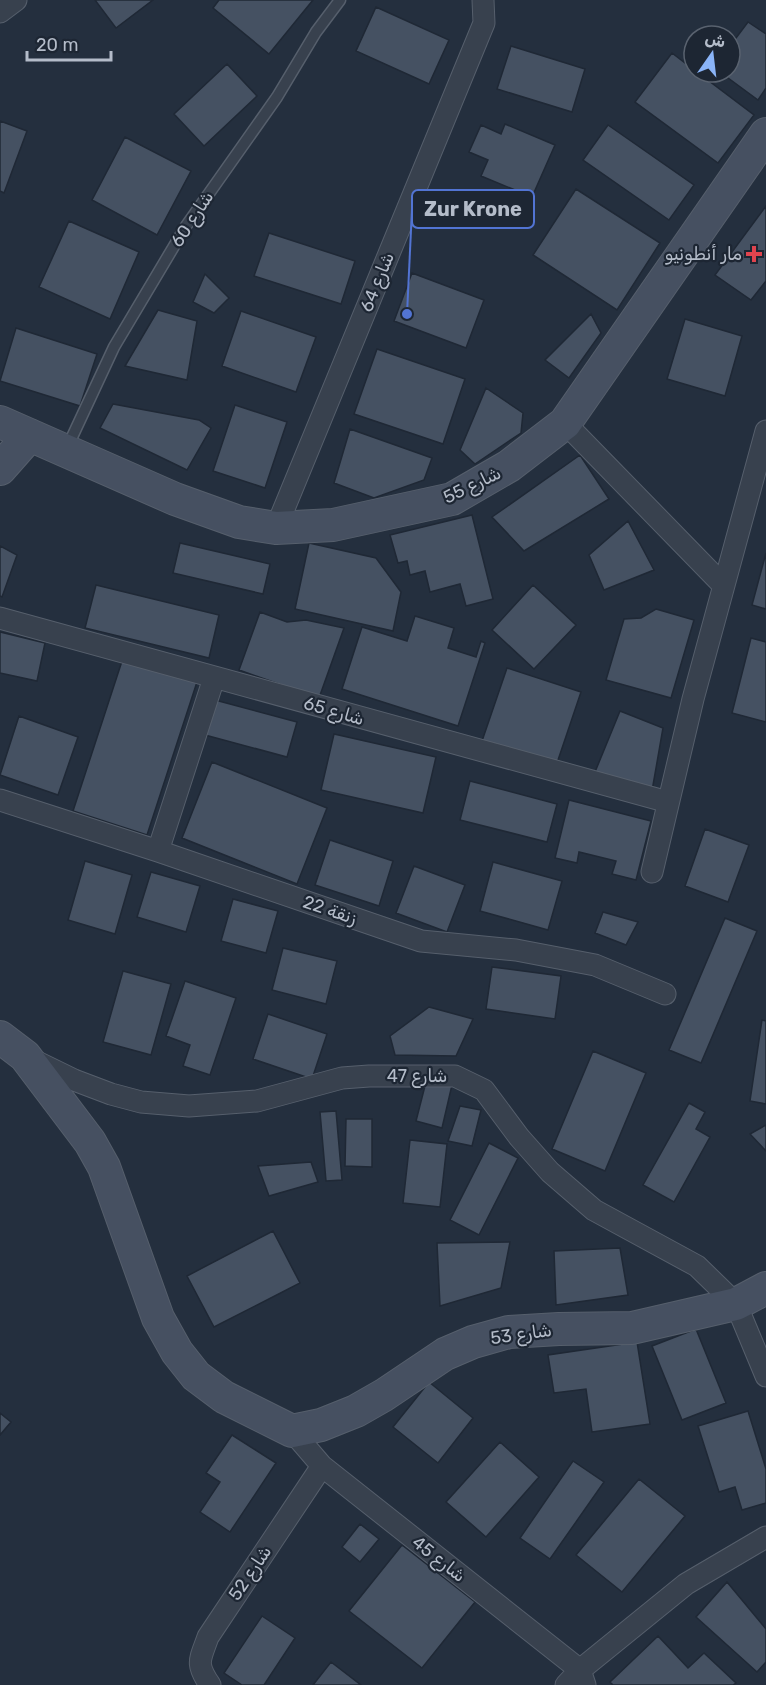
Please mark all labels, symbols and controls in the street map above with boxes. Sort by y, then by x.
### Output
scale bar [27,24,111,62]
north arrow [682,24,742,84]
text: ش [703,28,728,52]
text: 20 m [36,34,78,56]
street label: شارع 60 [166,187,219,252]
callout: Zur Krone [412,190,534,228]
text: Zur Krone [424,197,522,221]
place label: مار أنطونيو [664,243,742,265]
marker: مار أنطونيو [747,247,761,261]
street label: شارع 64 [355,249,400,315]
street label: شارع 55 [439,462,505,509]
street label: شارع 65 [301,692,367,731]
street label: زنقة 22 [300,891,360,929]
street label: شارع 47 [387,1065,447,1088]
street label: شارع 53 [489,1319,553,1350]
street label: شارع 45 [407,1531,470,1588]
street label: شارع 52 [224,1541,277,1605]

